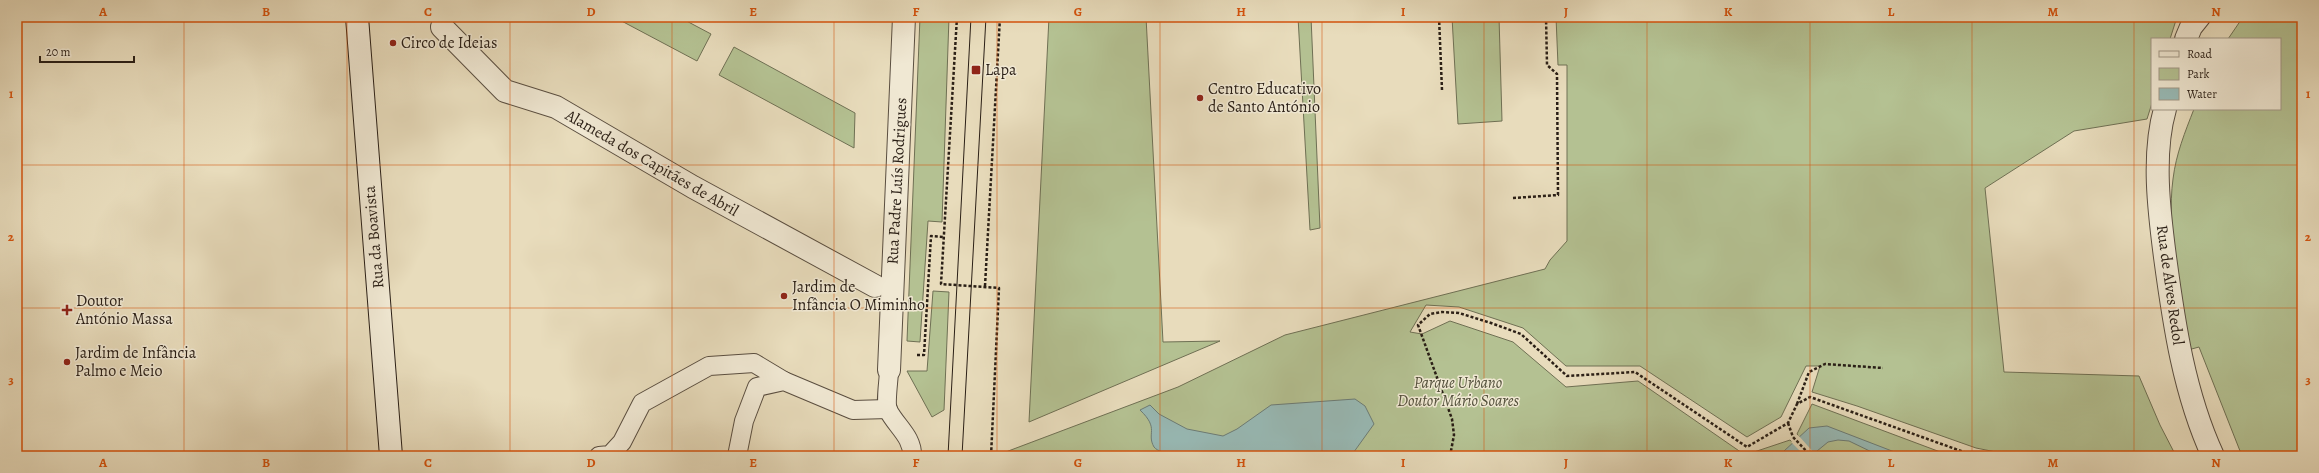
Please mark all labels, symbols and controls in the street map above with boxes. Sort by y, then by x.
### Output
text: A [98,3,108,20]
text: B [262,3,270,20]
text: C [424,3,432,20]
text: D [586,3,596,20]
text: E [749,3,757,20]
text: F [913,3,920,20]
text: G [1074,3,1082,20]
text: H [1236,3,1246,20]
text: I [1401,3,1406,20]
text: J [1564,3,1568,20]
text: K [1724,3,1733,20]
text: L [1888,3,1895,20]
text: M [2048,3,2059,20]
text: N [2211,3,2221,20]
place label: Circo de Ideias [401,32,497,54]
scale bar [40,38,134,64]
marker: Circo de Ideias [388,38,398,48]
legend [2151,38,2281,110]
text: 20 m [46,44,70,60]
text: Road [2187,46,2213,62]
place label: Lapa [985,59,1017,81]
marker: Lapa [970,64,982,76]
text: Park [2187,66,2210,82]
place label: Centro Educativo de Santo António [1208,78,1321,118]
text: 1 [9,85,14,102]
text: 1 [2306,85,2311,102]
text: Water [2186,86,2217,102]
marker: Centro Educativo de Santo António [1195,93,1205,103]
street label: Rua Padre Luís Rodrigues [882,97,912,265]
street label: Alameda dos Capitães de Abril [560,104,743,222]
street label: Rua da Boavista [359,184,389,289]
street label: Rua de Alves Redol [2151,224,2189,347]
text: 2 [8,228,15,245]
text: 2 [2305,228,2312,245]
place label: Jardim de Infância O Miminho [792,276,925,316]
place label: Doutor António Massa [75,290,173,330]
marker: Jardim de Infância O Miminho [779,291,789,301]
marker: Doutor António Massa [61,304,73,316]
place label: Jardim de Infância Palmo e Meio [75,342,197,382]
marker: Jardim de Infância Palmo e Meio [62,357,72,367]
text: 3 [8,371,14,388]
text: 3 [2305,371,2311,388]
park label: Parque Urbano Doutor Mário Soares [1397,372,1519,412]
text: A [98,454,108,471]
text: B [262,454,270,471]
text: C [424,454,432,471]
text: D [586,454,596,471]
text: E [749,454,757,471]
text: F [913,454,920,471]
text: G [1074,454,1082,471]
text: H [1236,454,1246,471]
text: I [1401,454,1406,471]
text: J [1564,454,1568,471]
text: K [1724,454,1733,471]
text: L [1888,454,1895,471]
text: M [2048,454,2059,471]
text: N [2211,454,2221,471]

